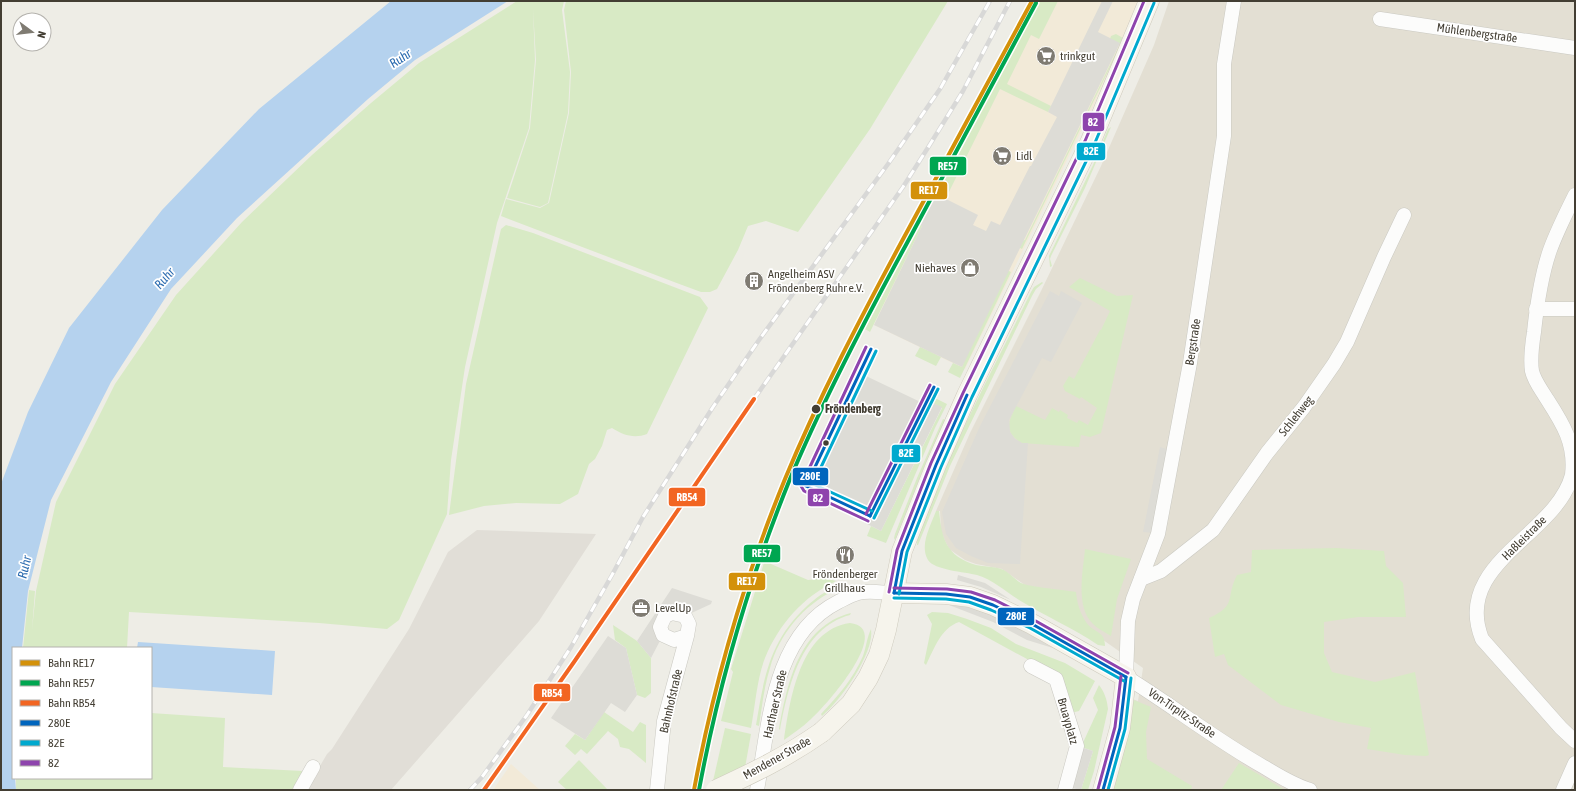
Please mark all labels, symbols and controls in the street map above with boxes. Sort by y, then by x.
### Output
north arrow [12,12,52,52]
street label: Mühlenbergstraße [1436,20,1518,46]
text: N [35,30,48,39]
water label: Ruhr [387,45,415,71]
supermarket icon: trinkgut [1035,45,1057,67]
place label: trinkgut [1060,49,1096,63]
line badge: 82 [1082,112,1105,132]
text: 82 [1088,116,1098,128]
line badge: 82E [1076,142,1106,161]
supermarket icon: Lidl [991,145,1013,167]
text: 82E [1083,145,1099,157]
place label: Lidl [1016,149,1033,163]
line badge: RE57 [929,156,967,176]
text: RE57 [938,160,958,172]
line badge: RE17 [910,181,948,200]
text: RE17 [919,184,939,196]
shop icon: Niehaves [959,257,981,279]
place label: Niehaves [915,261,956,275]
water label: Ruhr [151,264,178,292]
place label: Angelheim ASV Fröndenberg Ruhr e.V. [768,267,864,295]
building icon: Angelheim ASV Fröndenberg Ruhr e.V. [743,270,765,292]
street label: Bergstraße [1182,318,1204,366]
street label: Schlehweg [1276,392,1317,439]
place label: Fröndenberg [825,402,882,416]
marker: Fröndenberg [810,403,822,415]
unlabelled marker [821,438,831,448]
line badge: 82E [891,444,921,463]
text: 82E [898,447,914,459]
line badge: 280E [792,467,829,486]
text: 280E [800,470,820,482]
line badge: RB54 [668,487,706,507]
line badge: 82 [807,488,830,507]
text: RB54 [676,491,698,503]
text: 82 [813,492,823,504]
street label: Haßleistraße [1499,513,1549,563]
line badge: RE57 [743,544,781,563]
restaurant icon: Fröndenberger Grillhaus [834,544,856,566]
text: RE57 [752,547,772,559]
water label: Ruhr [15,553,35,580]
place label: Fröndenberger Grillhaus [813,567,878,595]
line badge: RE17 [728,572,766,591]
text: RE17 [737,575,757,587]
office icon: LevelUp [630,597,652,619]
place label: LevelUp [655,601,692,615]
line badge: 280E [997,607,1035,626]
text: 280E [1006,610,1026,622]
legend [12,647,152,779]
text: Bahn RE17 [48,656,95,670]
street label: Bahnhofstraße [657,668,685,734]
street label: Harthaer Straße [760,668,790,740]
text: Bahn RE57 [48,676,95,690]
line badge: RB54 [533,683,571,702]
street label: Von-Tirpitz-Straße [1146,685,1218,741]
text: RB54 [541,687,563,699]
text: Bahn RB54 [48,696,96,710]
street label: Bruayplatz [1055,696,1081,747]
text: 280E [48,716,70,730]
street label: Mendener Straße [741,734,813,782]
text: 82E [48,736,64,750]
text: 82 [48,756,59,770]

